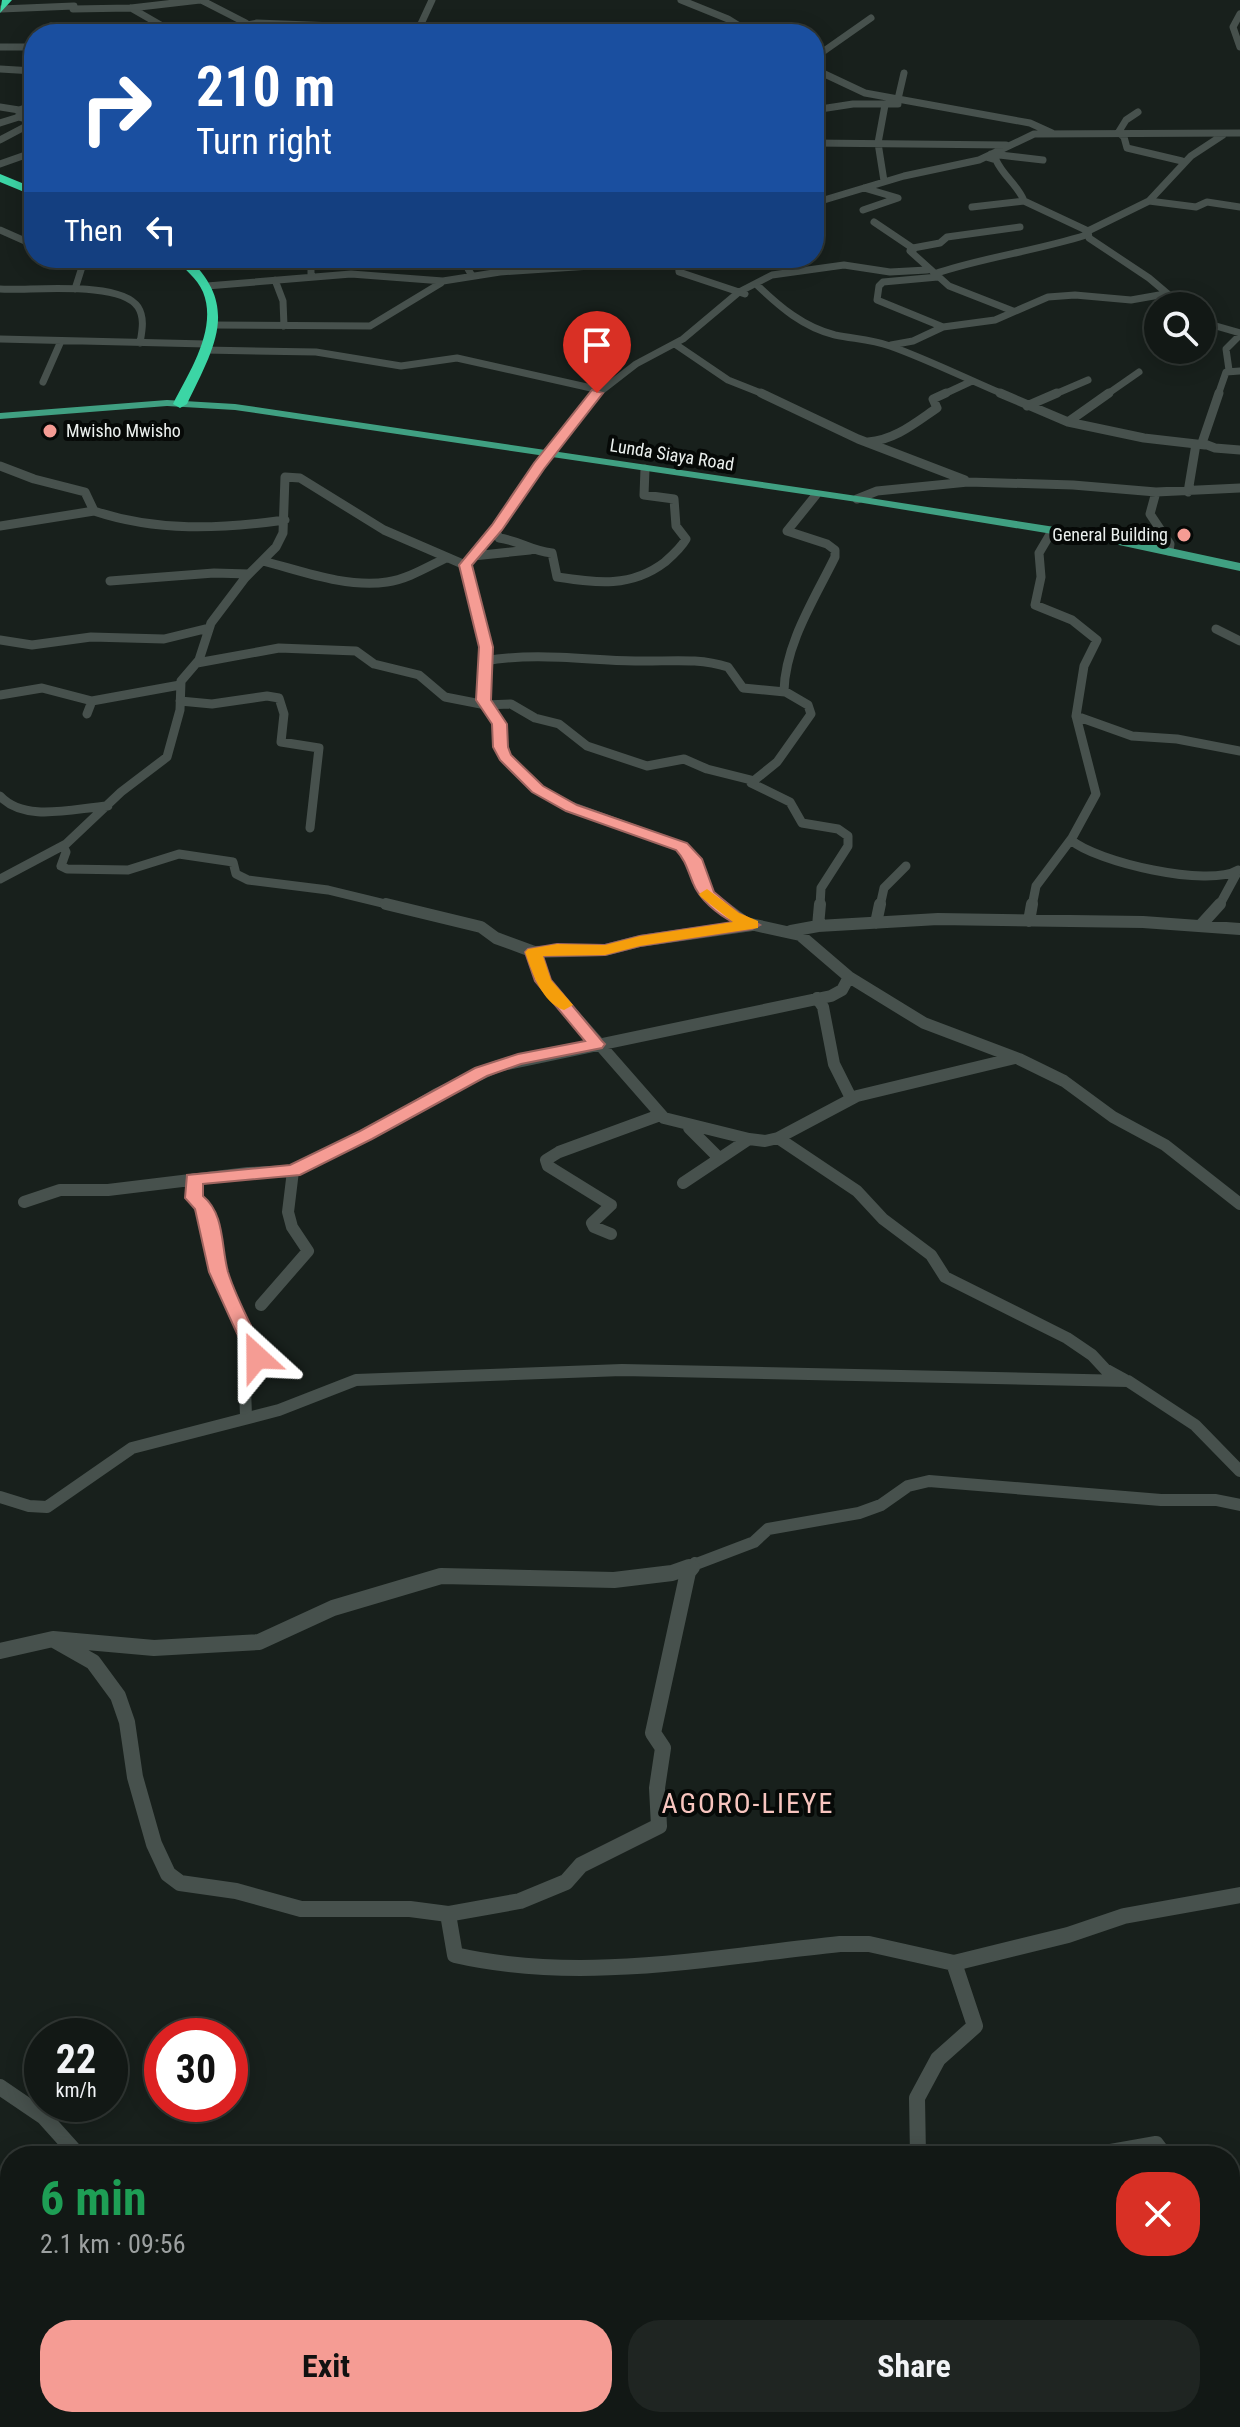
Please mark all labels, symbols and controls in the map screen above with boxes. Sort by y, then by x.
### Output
text: 210 m [196,54,335,120]
icon: right [64,56,168,160]
text: Turn right [196,121,332,163]
icon: left [139,208,183,252]
text: Then [64,213,123,248]
map controls [1144,292,1216,364]
button: search [1144,292,1216,364]
pin [563,311,631,393]
icon: arrive [575,323,619,367]
place label: Mwisho Mwisho [66,420,181,441]
marker: Mwisho Mwisho [41,422,59,440]
street label: Lunda Siaya Road [608,434,736,475]
place label: General Building [1052,524,1168,545]
marker: General Building [1175,526,1193,544]
position arrow [215,1315,299,1399]
district label: AGORO-LIEYE [662,1787,834,1820]
speed limit sign: 30 [144,2018,248,2122]
text: 22 [56,2036,96,2083]
text: km/h [55,2078,97,2102]
text: 6 min [40,2170,147,2227]
button: close [1116,2172,1200,2256]
text: 2.1 km · 09:56 [40,2229,185,2259]
button: Exit [40,2320,612,2412]
button: Share [628,2320,1200,2412]

